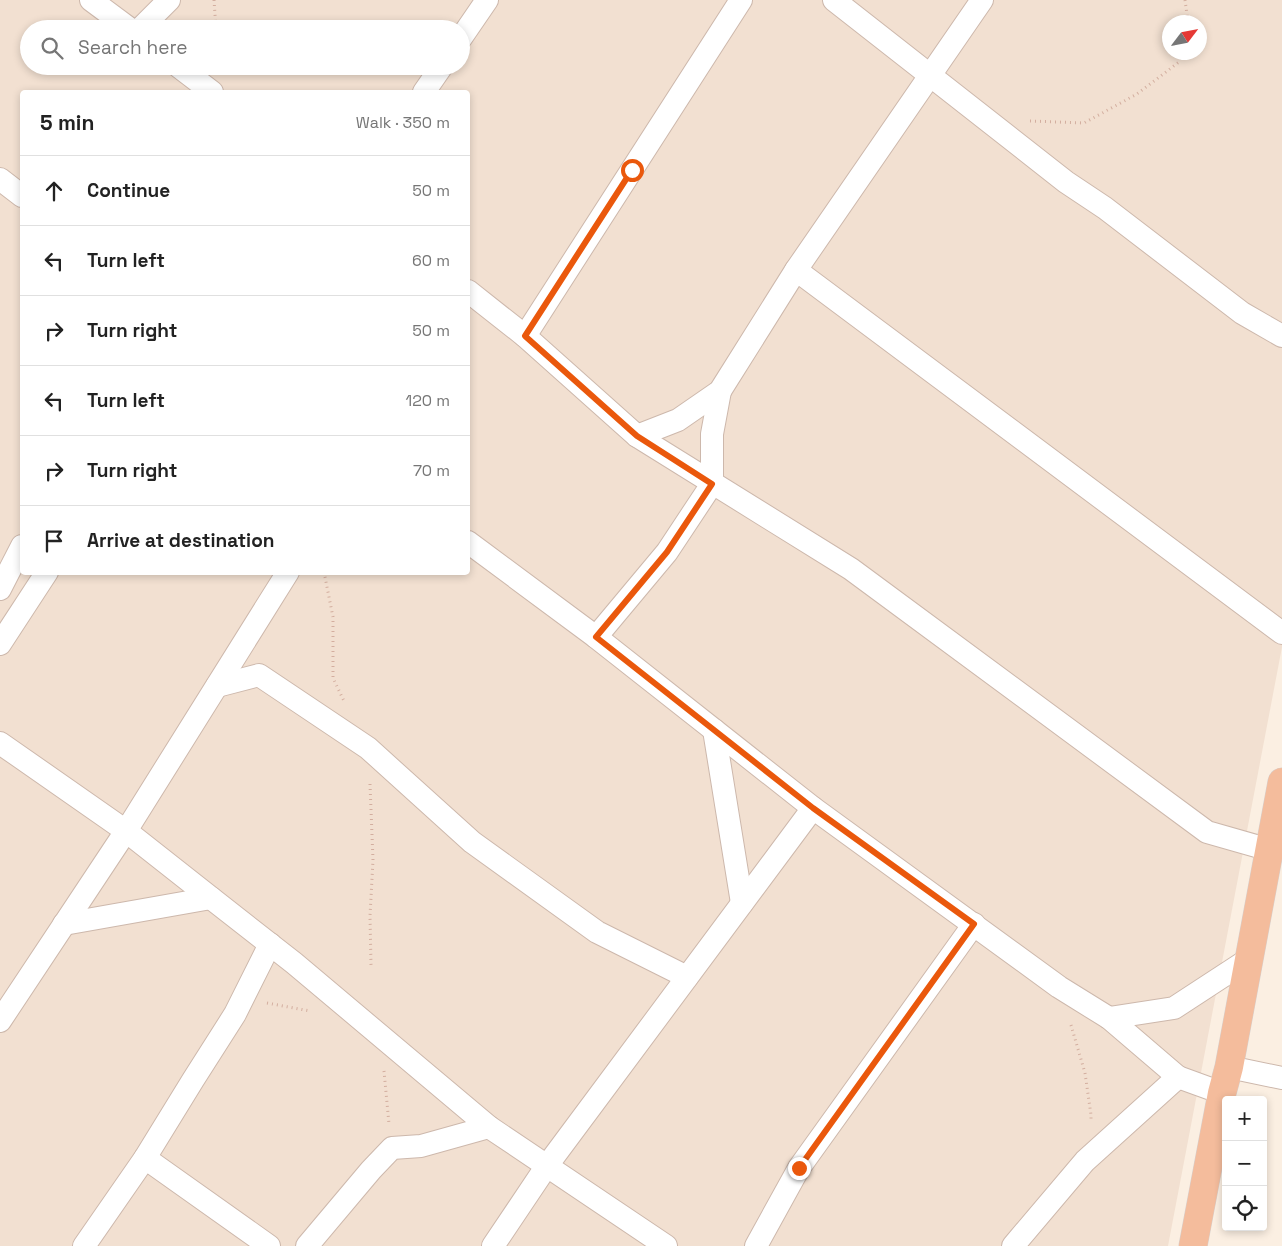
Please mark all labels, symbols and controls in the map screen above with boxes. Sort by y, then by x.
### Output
north arrow [1162,15,1207,60]
search box [20,20,470,75]
icon: search [38,34,66,62]
text: Search here [78,35,188,60]
text: 5 min [40,109,94,136]
text: Walk · 350 m [356,112,450,133]
route start [621,159,644,182]
icon: ahead [40,177,68,205]
text: Continue [87,178,170,203]
text: 50 m [412,180,450,201]
icon: left [40,247,68,275]
text: Turn left [87,248,165,273]
text: 60 m [412,250,450,271]
icon: right [40,317,68,345]
text: Turn right [87,318,177,343]
text: 50 m [412,320,450,341]
icon: left [40,387,68,415]
text: Turn left [87,388,165,413]
text: 120 m [406,390,450,411]
icon: right [40,457,68,485]
text: Turn right [87,458,177,483]
text: 70 m [413,460,450,481]
icon: arrive [40,527,68,555]
text: Arrive at destination [87,528,275,553]
map controls [1222,1096,1267,1231]
button: + [1222,1096,1267,1141]
button: − [1222,1141,1267,1186]
route end [788,1157,811,1180]
button: locate [1222,1186,1267,1231]

